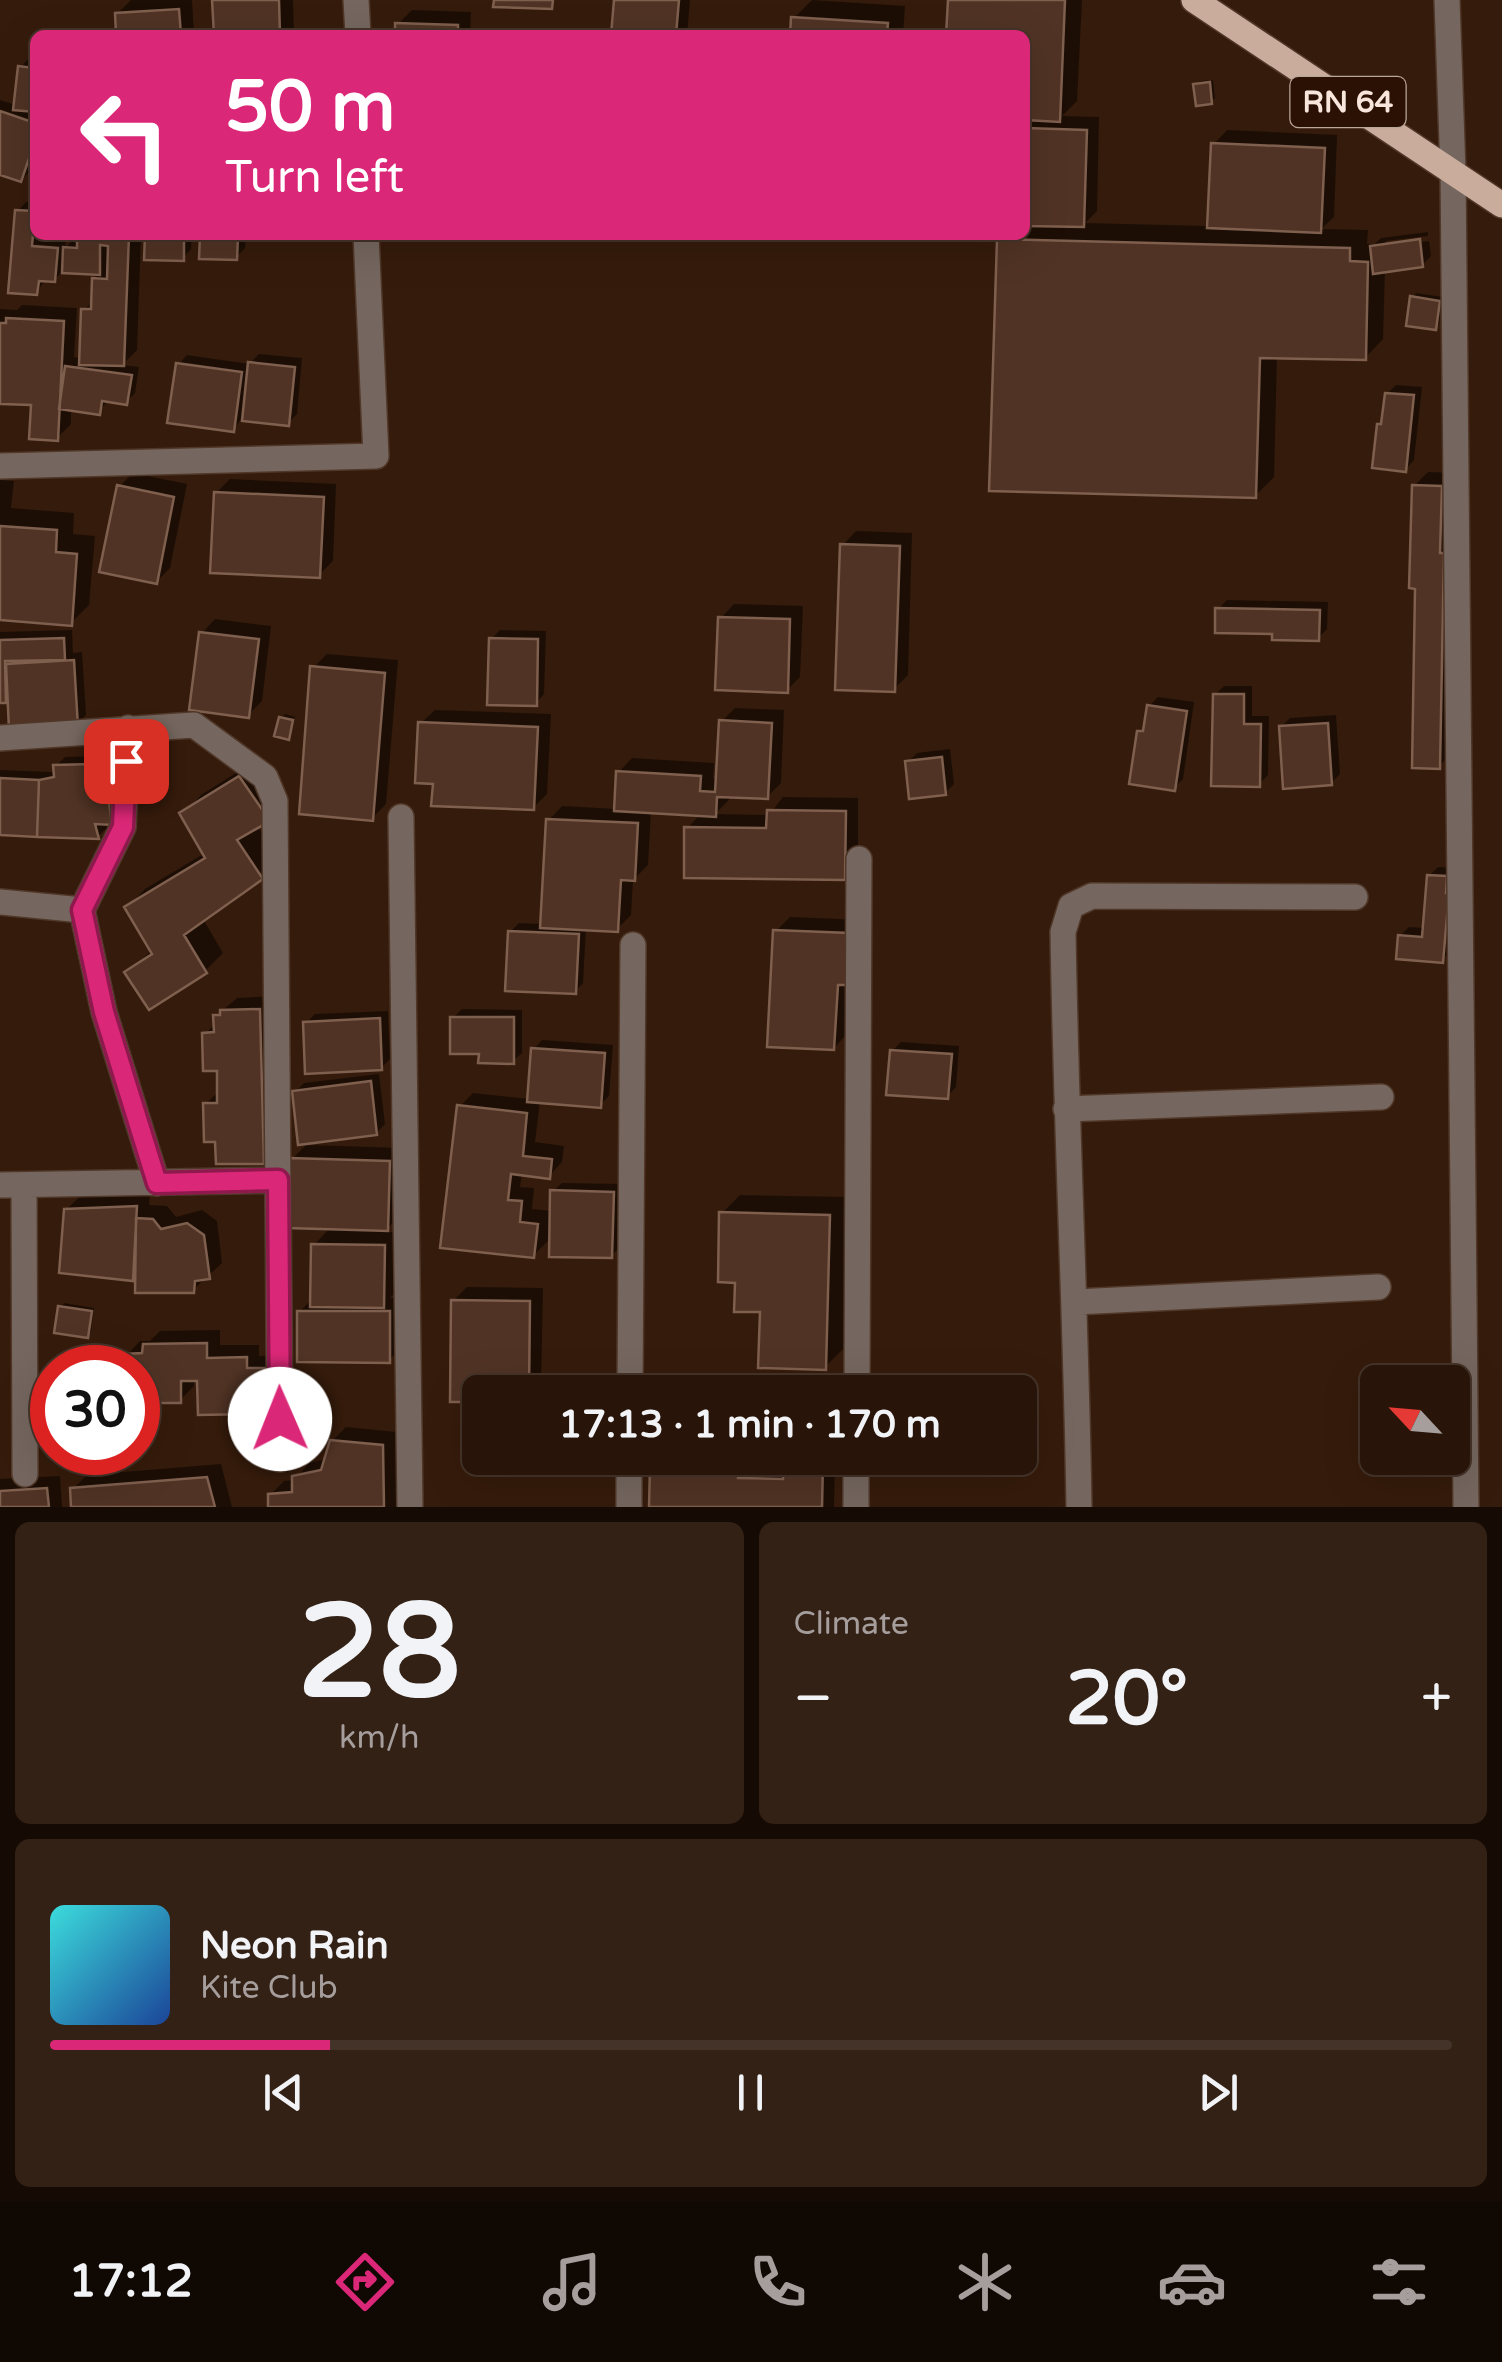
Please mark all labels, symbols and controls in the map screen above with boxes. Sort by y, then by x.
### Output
text: 50 m [225,66,395,150]
icon: left [60,70,190,200]
road number: RN 64 [1290,77,1406,127]
text: Turn left [225,151,404,205]
pin [84,719,169,804]
icon: arrive [99,734,154,789]
speed limit sign: 30 [30,1345,160,1475]
north arrow [1360,1365,1470,1475]
map controls [1360,1365,1470,1475]
position arrow [228,1367,332,1471]
text: 17:13 · 1 min · 170 m [558,1402,941,1448]
text: 28 [298,1576,461,1732]
text: Climate [794,1605,909,1643]
text: 20° [1066,1654,1188,1744]
text: − [794,1666,833,1732]
text: + [1421,1666,1452,1732]
text: km/h [339,1719,419,1757]
text: Neon Rain [200,1923,389,1969]
text: Kite Club [200,1969,338,2007]
icon: previous [256,2065,311,2120]
icon: pause [723,2065,778,2120]
icon: next [1191,2065,1246,2120]
icon: directions [330,2247,400,2317]
icon: music [537,2247,607,2317]
icon: phone [743,2247,813,2317]
icon: climate [950,2247,1020,2317]
icon: car [1157,2247,1227,2317]
icon: filters [1364,2247,1434,2317]
text: 17:12 [68,2255,193,2309]

